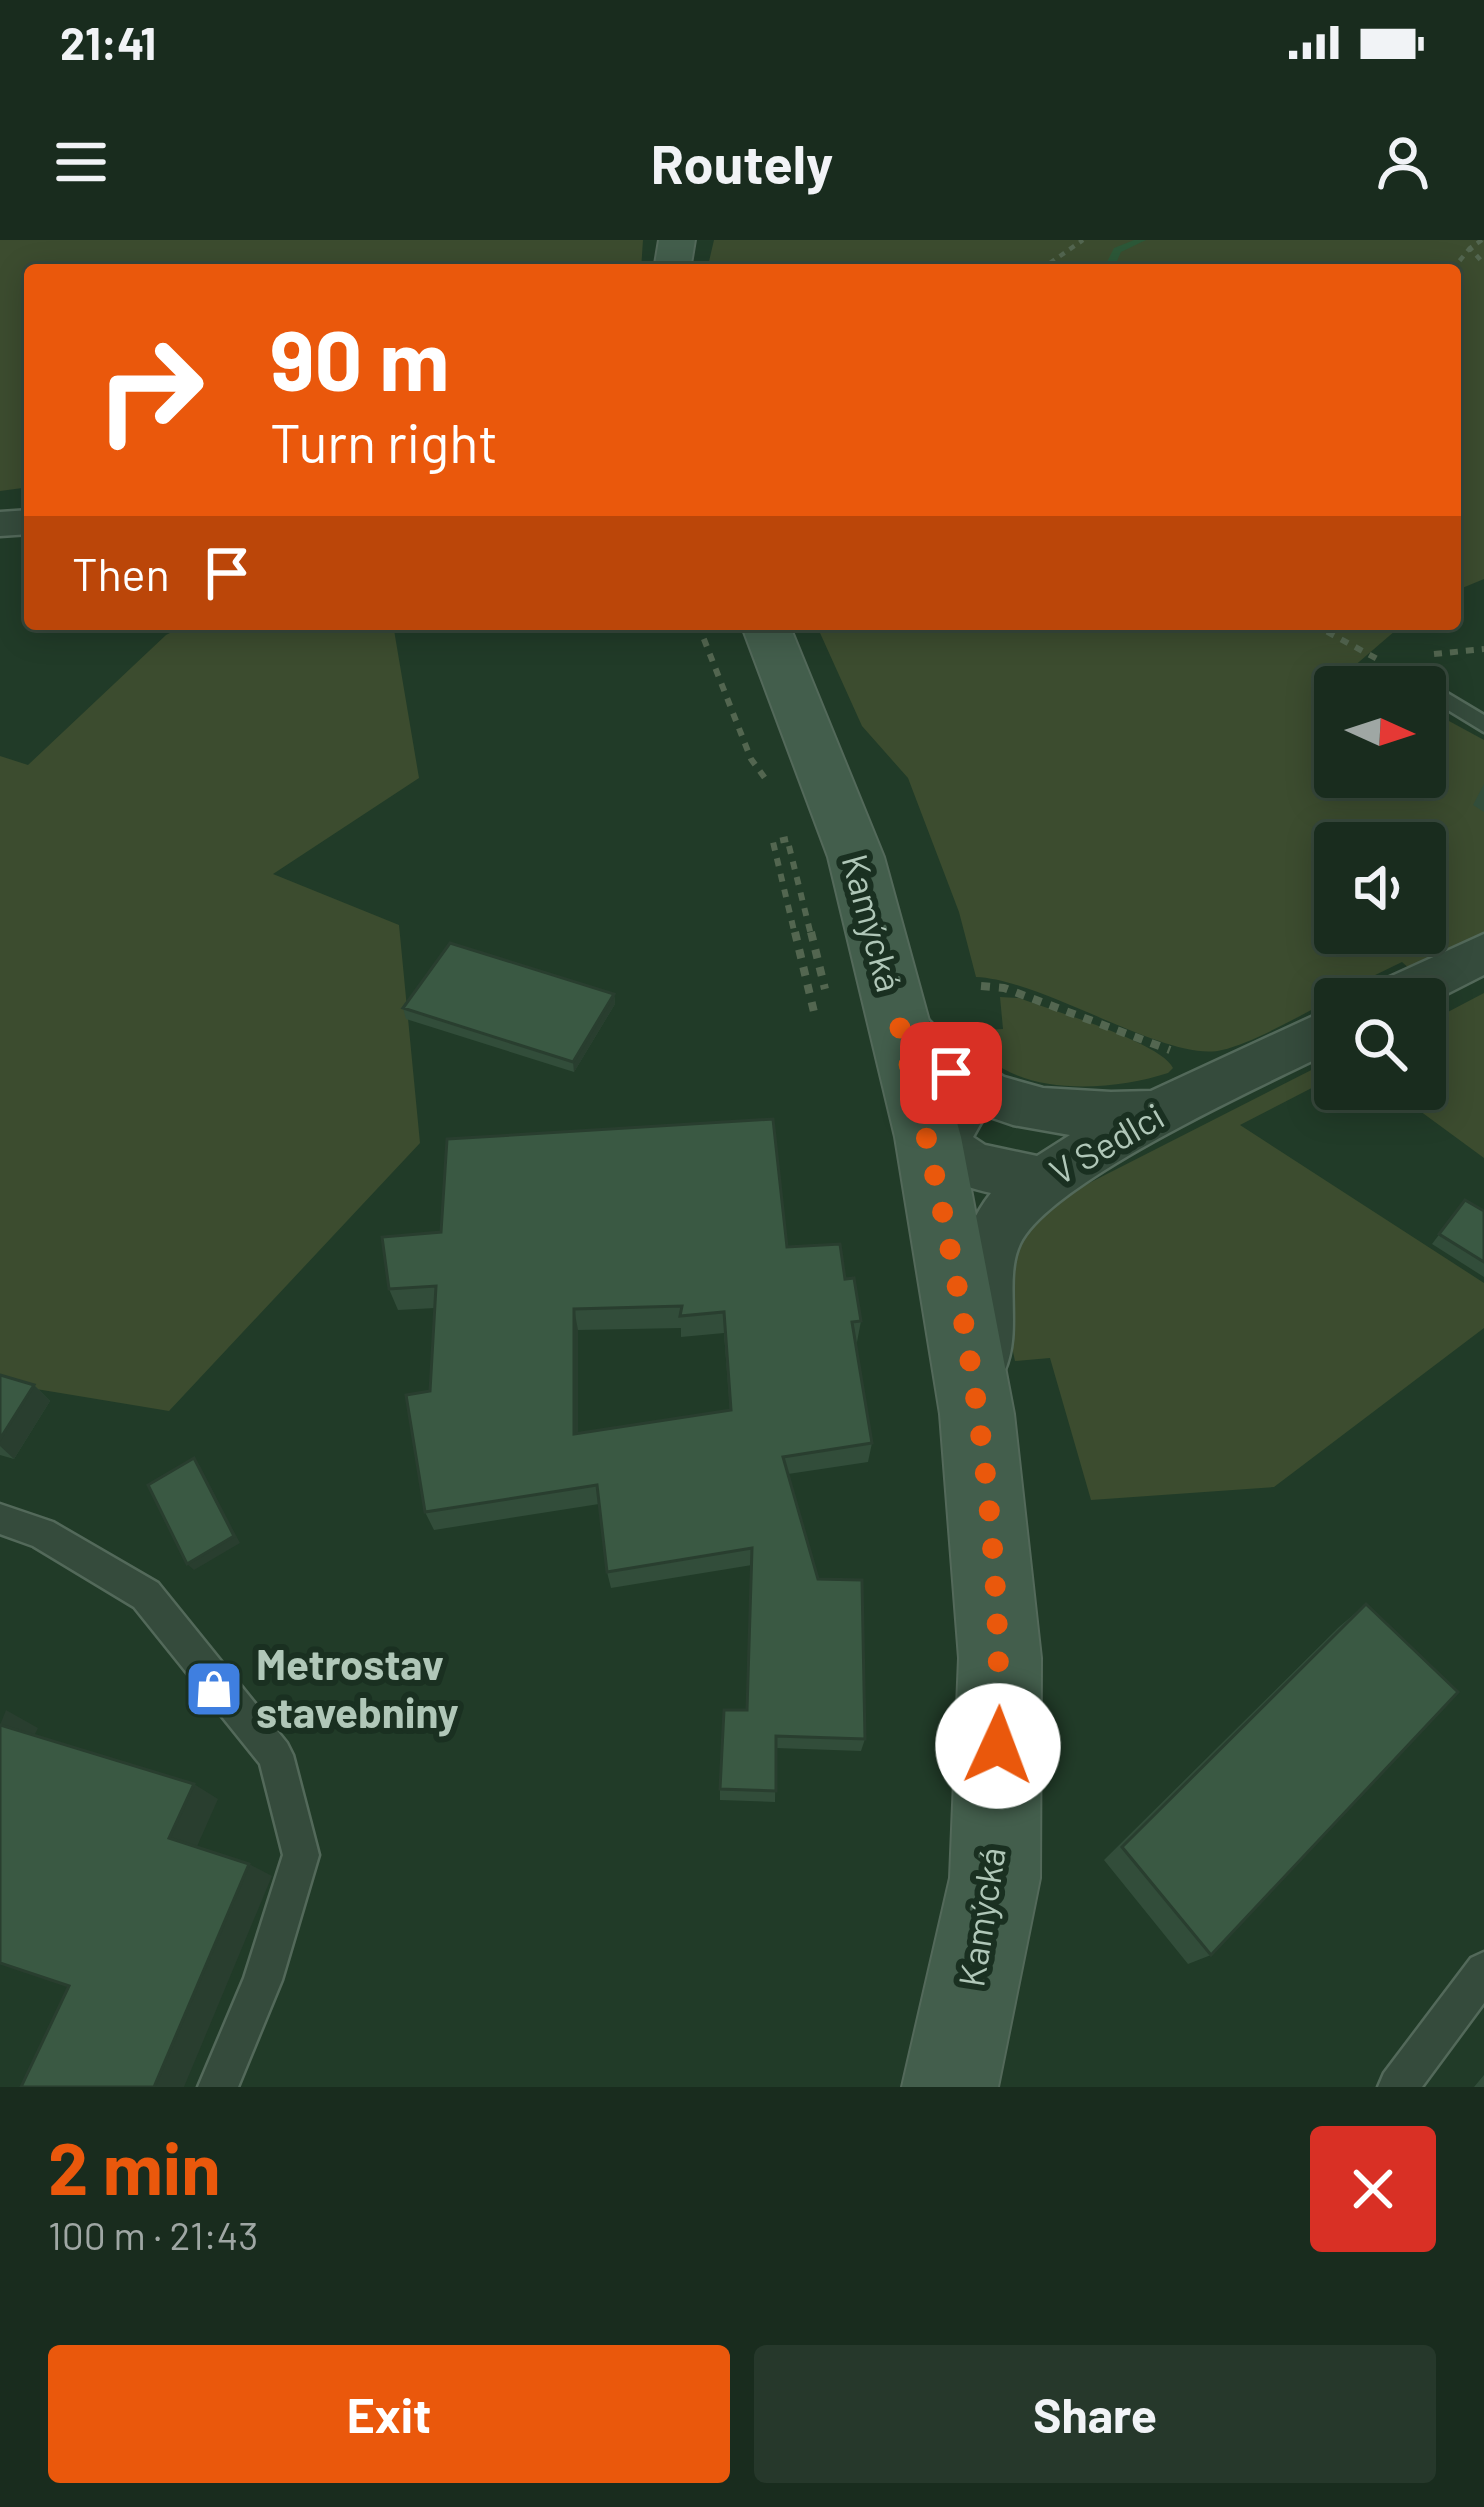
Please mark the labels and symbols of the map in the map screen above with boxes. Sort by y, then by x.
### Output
north arrow [1314,666,1446,798]
street label: Kamýcká [834,849,912,996]
pin [900,1022,1002,1124]
street label: V Sedlci [1042,1093,1171,1192]
place label: Metrostav stavebniny [256,1638,459,1737]
shop icon: Metrostav stavebniny [183,1658,245,1720]
position arrow [935,1683,1061,1809]
street label: Kamýcká [948,1844,1013,1990]

